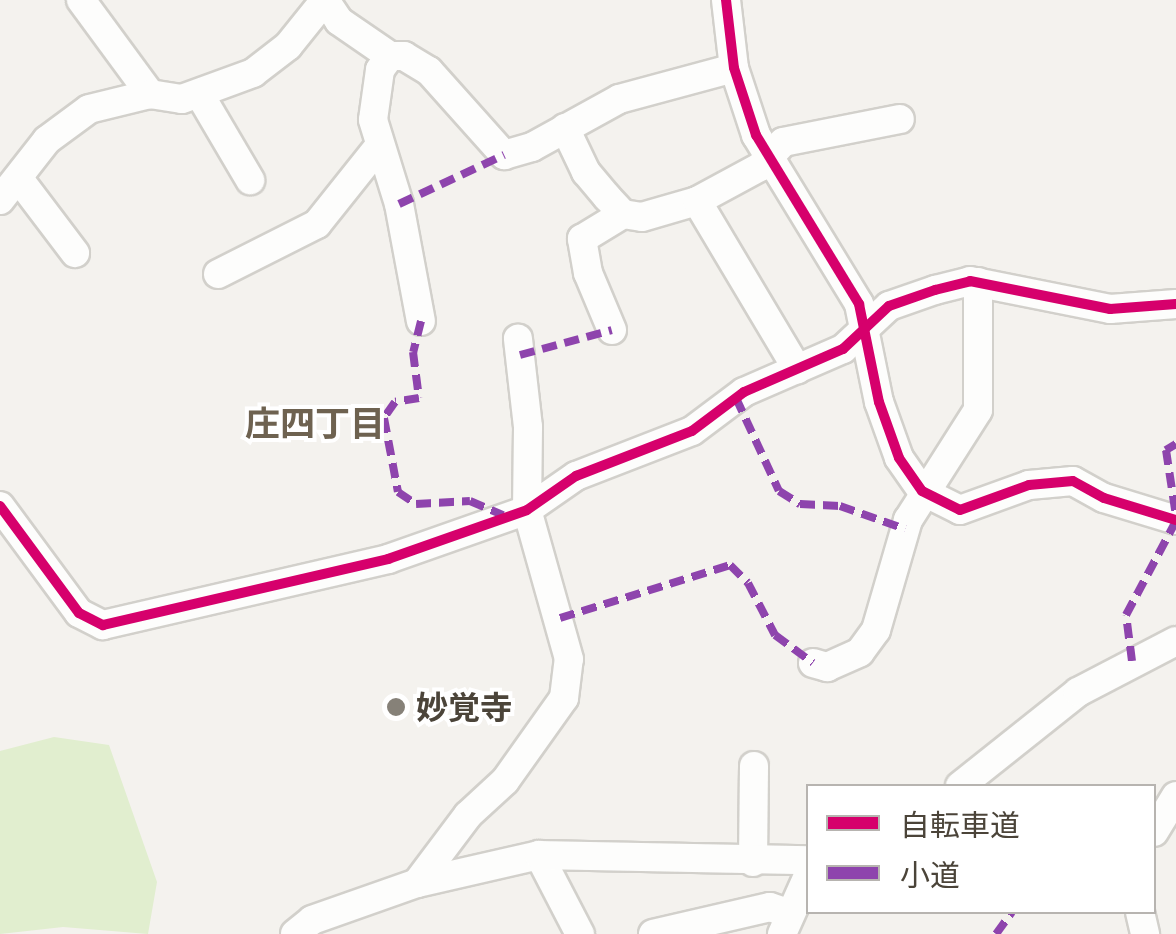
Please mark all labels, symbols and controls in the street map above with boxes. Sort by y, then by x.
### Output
district label: 庄四丁目 [245,402,385,444]
place label: 妙覚寺 [416,688,512,726]
marker: 妙覚寺 [385,696,407,718]
legend [806,784,1156,914]
text: 自転車道 [900,804,1020,845]
text: 小道 [900,854,960,895]

